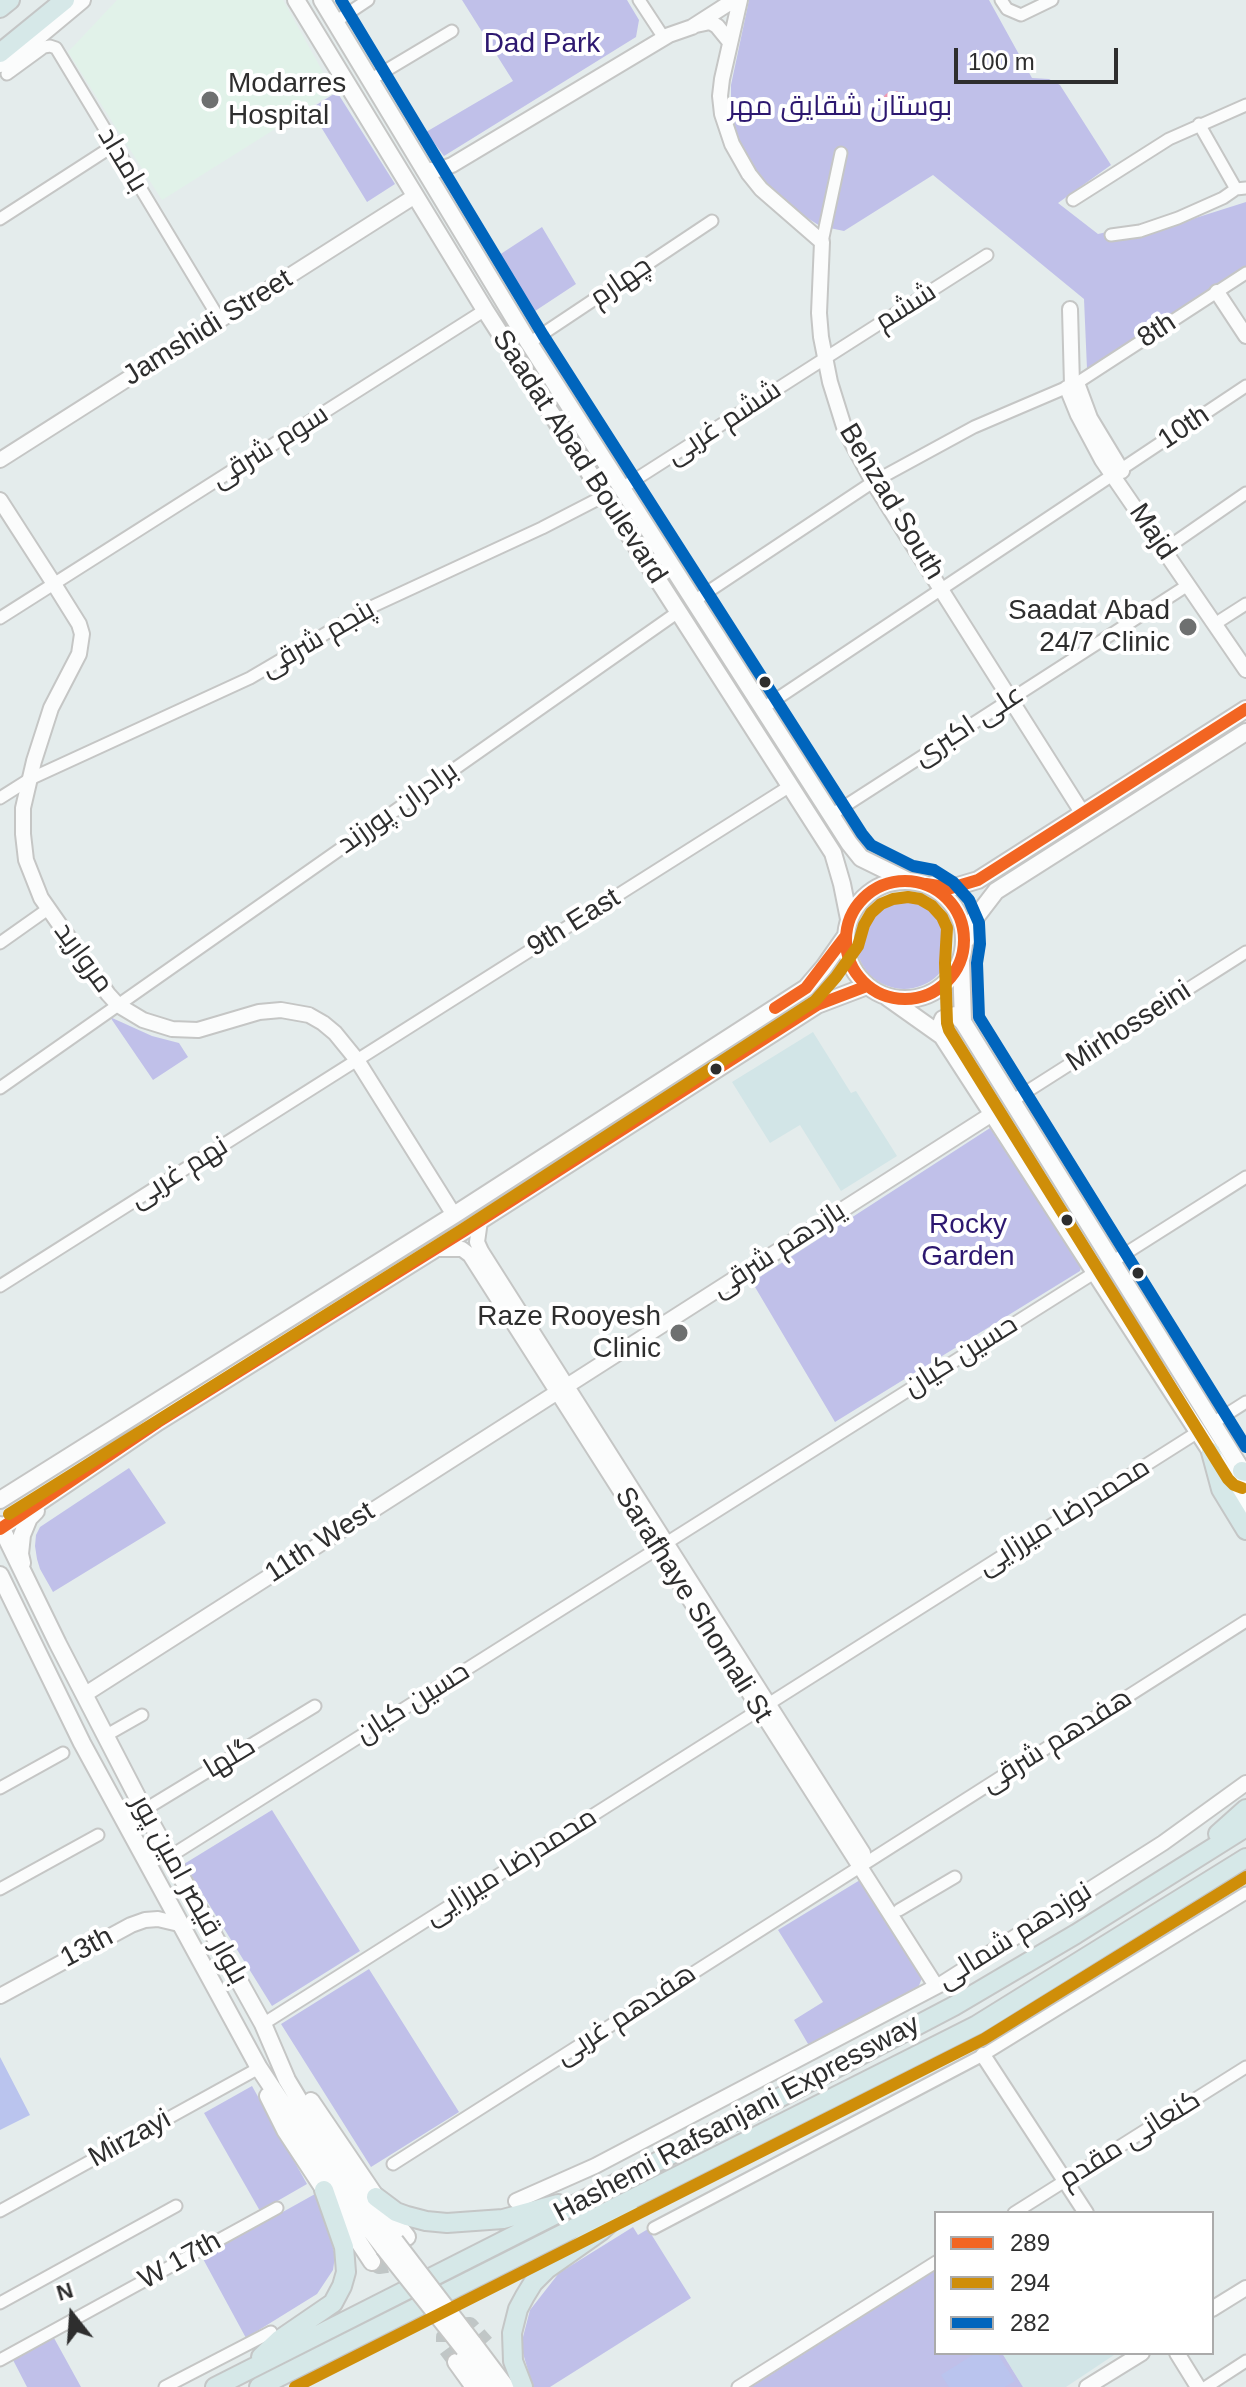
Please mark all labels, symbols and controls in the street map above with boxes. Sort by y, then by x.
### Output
park label: Dad Park [484,27,600,61]
scale bar [958,32,1122,82]
text: 100 m [968,48,1035,75]
place label: Modarres Hospital [228,67,346,133]
marker: Modarres Hospital [199,89,221,111]
park label: بوستان شقایق مهر [728,90,952,124]
street label: بامداد [90,121,154,199]
street label: چهارم [584,249,658,315]
street label: Jamshidi Street [117,263,299,393]
street label: ششم [869,275,943,339]
street label: 8th [1132,306,1182,356]
street label: Saadat Abad Boulevard [484,324,674,590]
street label: ششم غربی [660,373,788,473]
street label: سوم شرقی [205,398,335,496]
street label: 10th [1152,399,1216,457]
street label: Behzad South [831,418,951,586]
street label: Majd [1121,497,1183,567]
street label: پنجم شرقی [255,593,381,685]
place label: Saadat Abad 24/7 Clinic [1008,594,1170,660]
marker: Saadat Abad 24/7 Clinic [1177,616,1199,638]
unlabelled marker [757,674,773,690]
street label: علی اکبری [908,678,1030,774]
street label: برادران پورزند [331,754,465,862]
street label: 9th East [522,882,626,964]
street label: مروارید [46,916,120,1000]
street label: Mirhosseini [1060,974,1198,1080]
unlabelled marker [708,1061,724,1077]
street label: نهم غربی [124,1130,234,1216]
street label: یازدهم شرقی [706,1194,852,1306]
park label: Rocky Garden [921,1208,1015,1274]
unlabelled marker [1059,1212,1075,1228]
unlabelled marker [1130,1265,1146,1281]
place label: Raze Rooyesh Clinic [477,1300,661,1366]
street label: حسین کیان [898,1308,1024,1404]
marker: Raze Rooyesh Clinic [668,1322,690,1344]
street label: محمدرضا میرزایی [972,1451,1156,1583]
street label: Sarafhaye Shomali St [607,1481,779,1729]
street label: 11th West [259,1495,381,1591]
street label: حسین کیان [350,1655,476,1751]
street label: هفدهم شرقی [976,1681,1138,1801]
street label: گلها [198,1730,262,1786]
street label: بلوار قیصر امین پور [123,1789,255,1991]
street label: محمدرضا میرزایی [419,1801,603,1933]
street label: نوزدهم شمالی [932,1875,1098,1997]
street label: 13th [55,1920,119,1976]
street label: هفدهم غربی [549,1957,703,2073]
street label: Hashemi Rafsanjani Expressway [548,2008,926,2230]
street label: کنعانی مقدم [1053,2083,1207,2197]
street label: Mirzayi [83,2103,177,2175]
legend [934,2211,1214,2355]
street label: W 17th [133,2225,227,2297]
text: 289 [1010,2229,1050,2256]
text: 294 [1010,2269,1050,2296]
north arrow [32,2275,112,2355]
text: N [54,2277,76,2306]
text: 282 [1010,2309,1050,2336]

